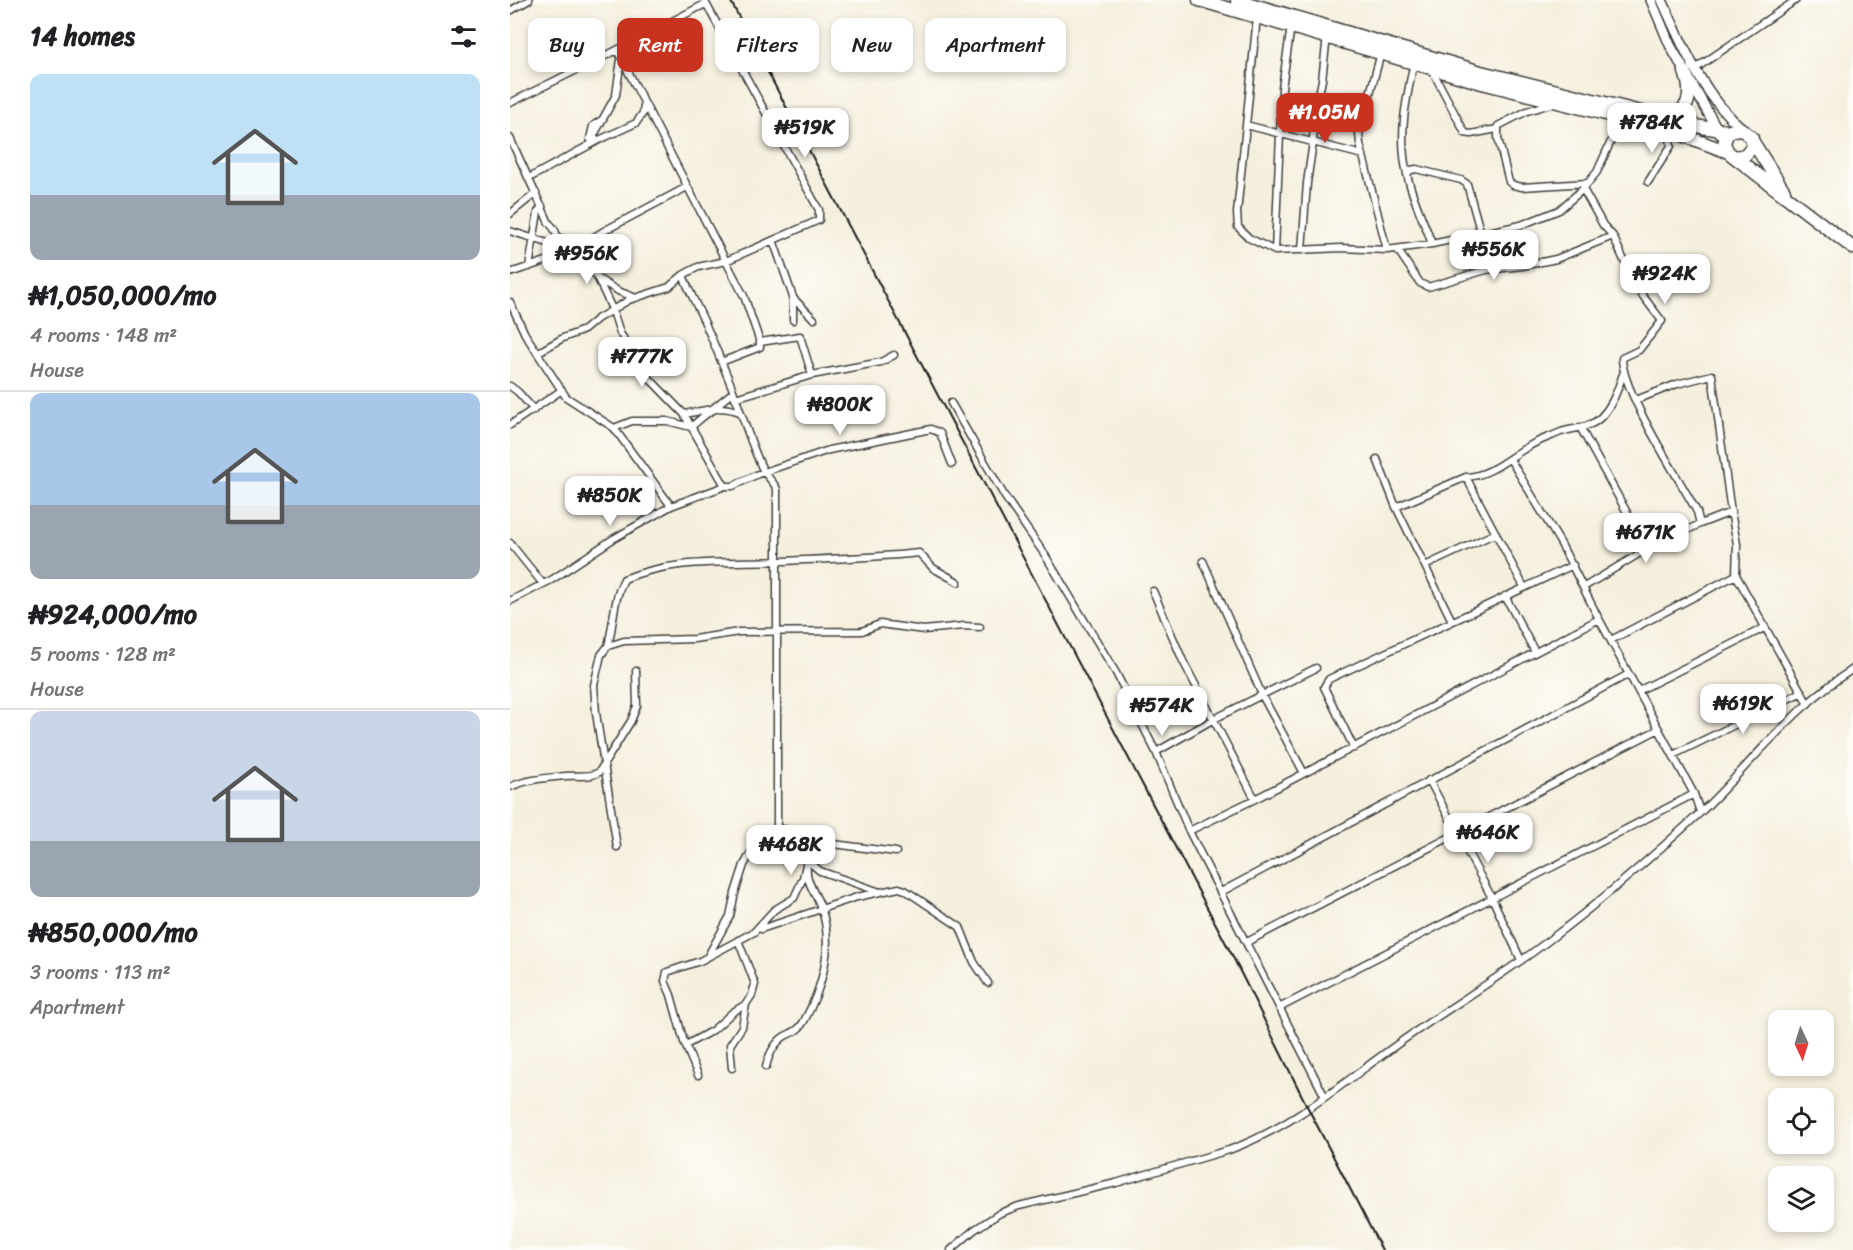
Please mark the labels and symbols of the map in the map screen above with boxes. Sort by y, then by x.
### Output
pin: ₦1.05M [1276,93,1374,144]
pin: ₦784K [1610,103,1694,154]
pin: ₦519K [763,108,847,159]
pin: ₦556K [1452,230,1536,281]
pin: ₦956K [545,234,629,285]
pin: ₦924K [1623,254,1707,305]
pin: ₦777K [600,337,684,388]
pin: ₦800K [798,385,882,436]
pin: ₦850K [568,476,652,527]
pin: ₦671K [1604,513,1688,564]
pin: ₦619K [1701,684,1785,735]
pin: ₦574K [1120,686,1204,737]
pin: ₦646K [1446,813,1530,864]
pin: ₦468K [749,825,833,876]
north arrow [1768,1010,1834,1076]

